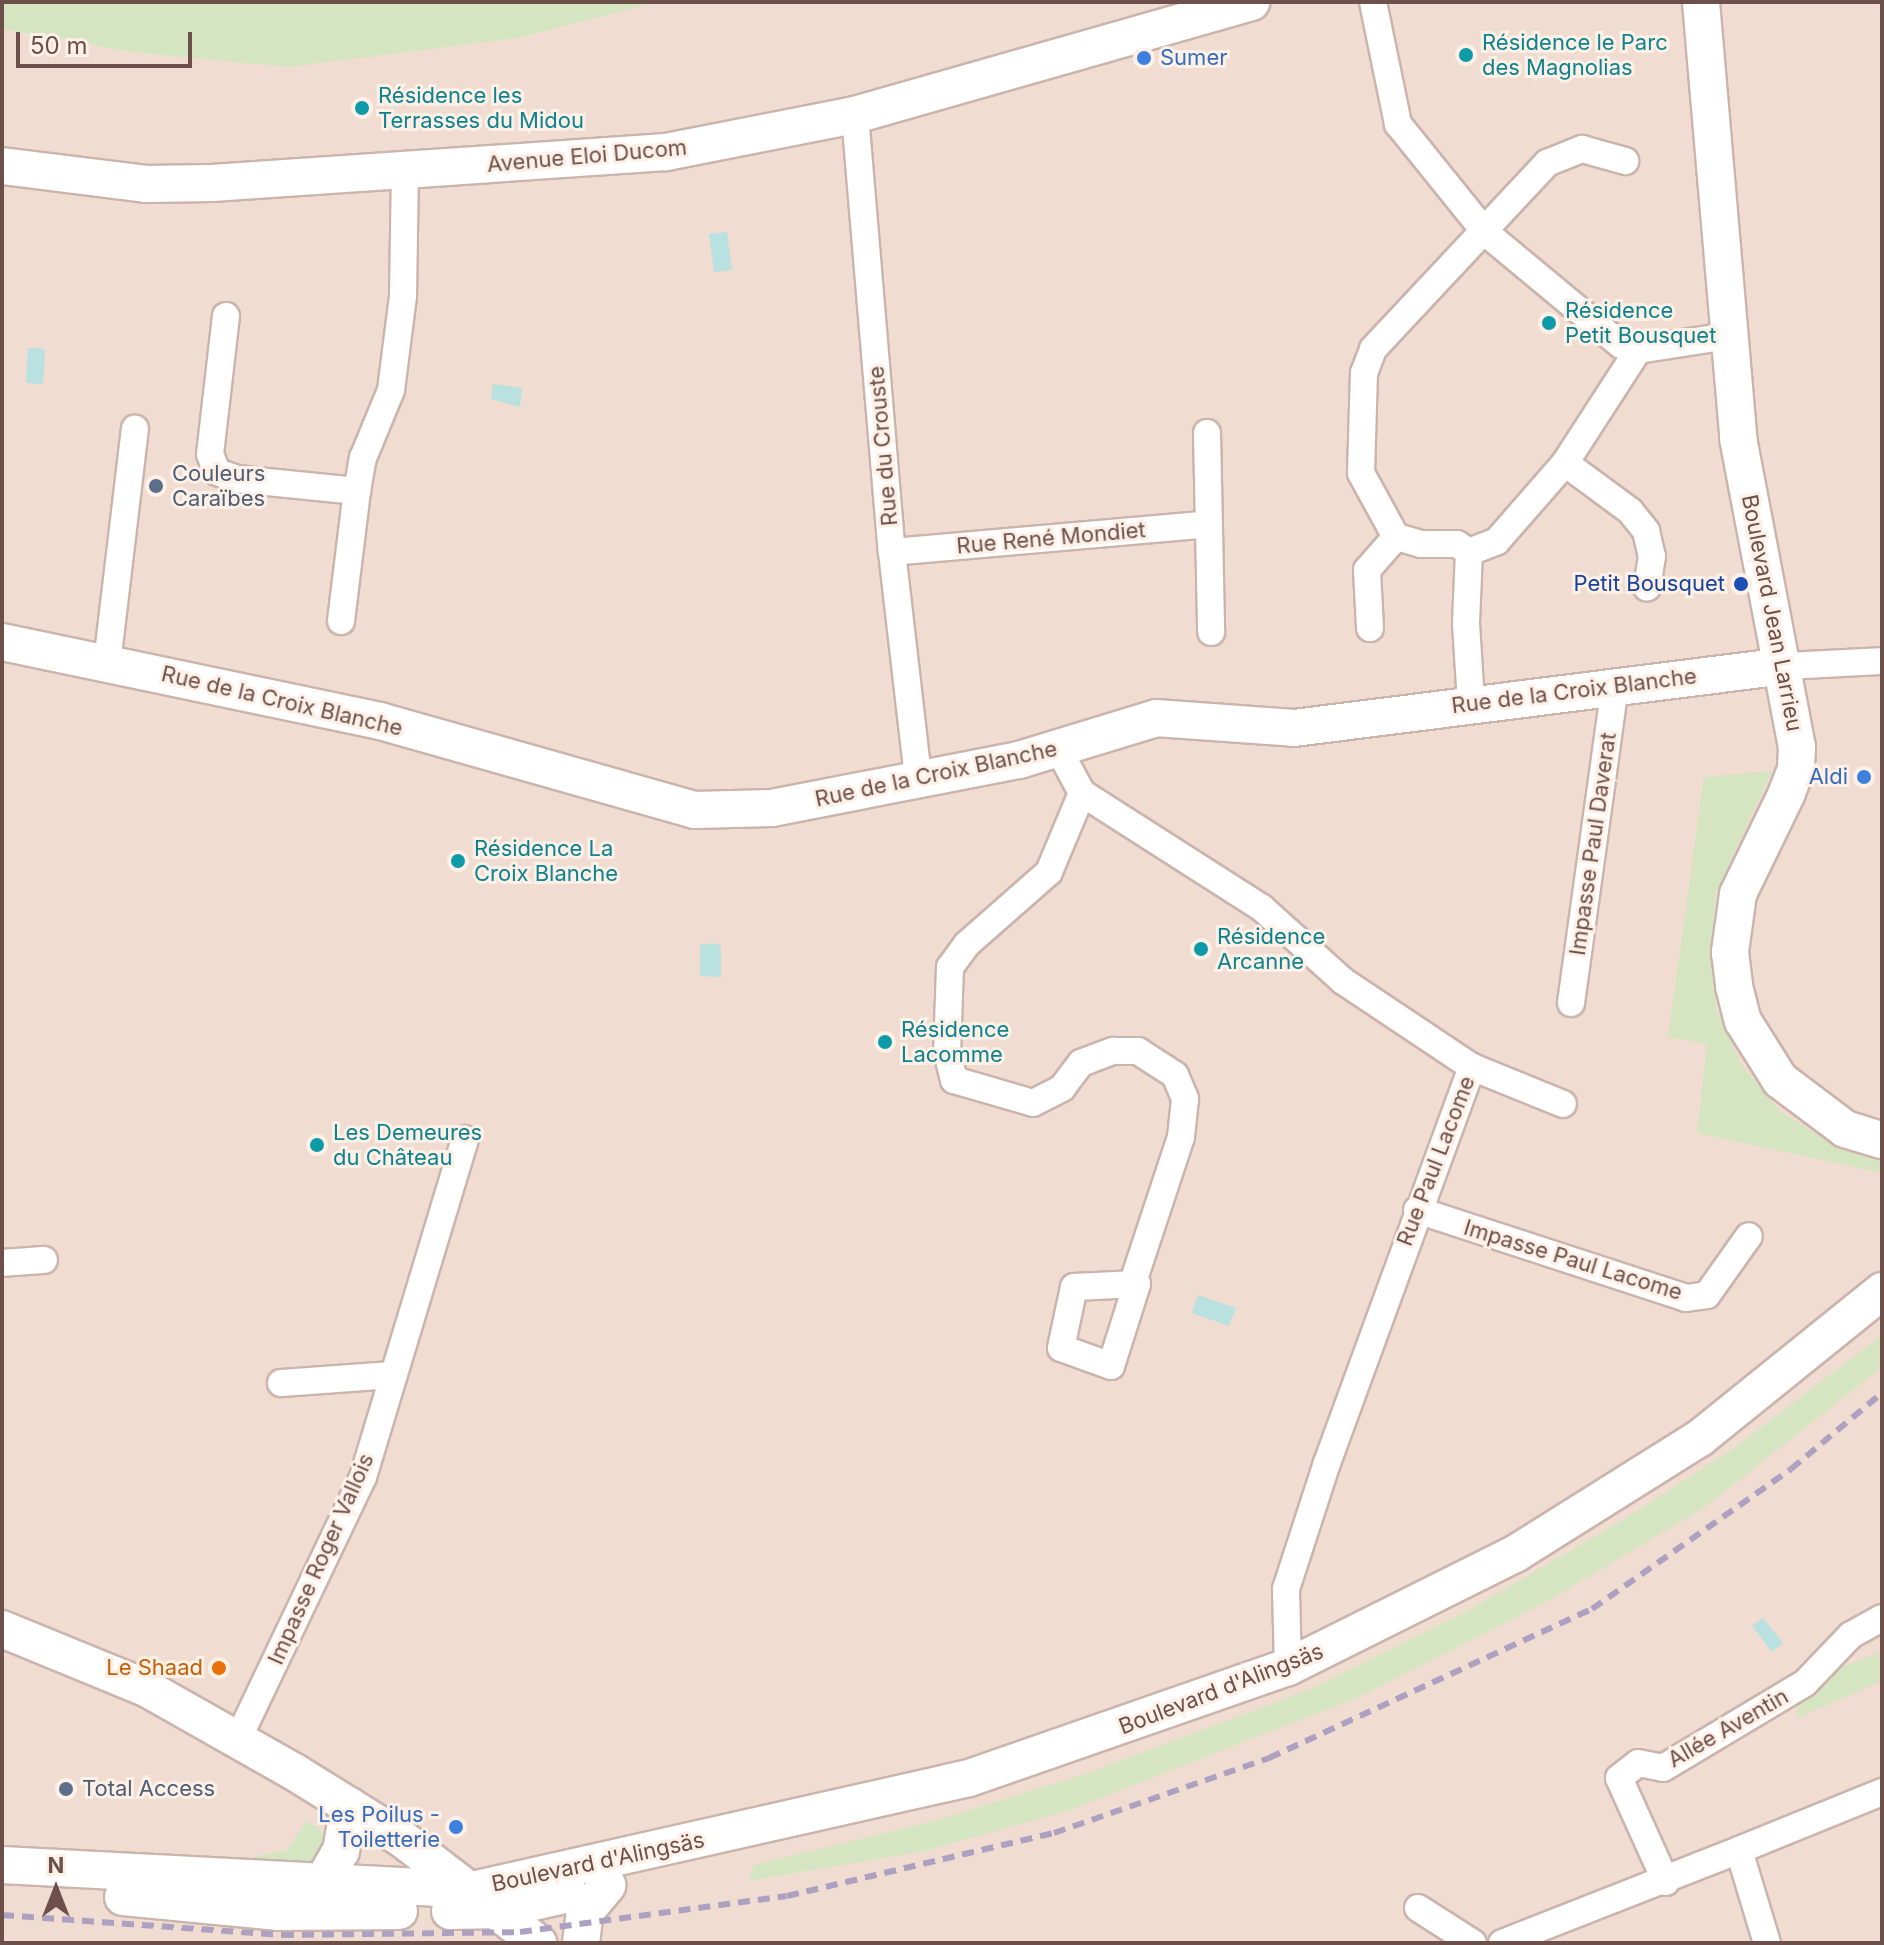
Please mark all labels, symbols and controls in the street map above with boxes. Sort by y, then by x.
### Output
scale bar [20,16,196,66]
place label: Résidence le Parc des Magnolias [1482,29,1668,80]
text: 50 m [30,31,88,60]
place label: Sumer [1160,45,1228,71]
marker: Résidence le Parc des Magnolias [1457,46,1475,64]
marker: Sumer [1135,49,1153,67]
place label: Résidence les Terrasses du Midou [378,82,584,134]
marker: Résidence les Terrasses du Midou [353,99,371,117]
street label: Avenue Eloi Ducom [486,134,688,178]
place label: Résidence Petit Bousquet [1565,297,1716,348]
marker: Résidence Petit Bousquet [1540,314,1558,332]
street label: Rue du Crouste [863,365,903,527]
place label: Couleurs Caraïbes [172,460,265,512]
marker: Couleurs Caraïbes [147,477,165,495]
street label: Boulevard Jean Larrieu [1736,492,1808,734]
street label: Rue René Mondiet [955,517,1147,559]
place label: Petit Bousquet [1574,571,1725,597]
marker: Petit Bousquet [1732,575,1750,593]
street label: Rue de la Croix Blanche [159,660,405,742]
street label: Rue de la Croix Blanche [1450,663,1698,719]
street label: Impasse Paul Daverat [1564,731,1622,957]
street label: Rue de la Croix Blanche [813,735,1059,813]
place label: Aldi [1809,764,1848,790]
marker: Aldi [1855,768,1873,786]
place label: Résidence La Croix Blanche [474,835,618,886]
marker: Résidence La Croix Blanche [449,852,467,870]
place label: Résidence Arcanne [1217,923,1325,974]
marker: Résidence Arcanne [1192,940,1210,958]
place label: Résidence Lacomme [901,1016,1009,1068]
marker: Résidence Lacomme [876,1033,894,1051]
street label: Rue Paul Lacome [1391,1072,1481,1250]
place label: Les Demeures du Château [333,1119,482,1170]
marker: Les Demeures du Château [308,1136,326,1154]
street label: Impasse Paul Lacome [1461,1214,1685,1306]
street label: Impasse Roger Vallois [262,1449,380,1669]
street label: Boulevard d'Alingsäs [1115,1638,1327,1740]
place label: Le Shaad [106,1655,203,1681]
marker: Le Shaad [210,1659,228,1677]
street label: Allée Aventin [1663,1683,1793,1773]
place label: Total Access [82,1776,215,1802]
marker: Total Access [57,1780,75,1798]
place label: Les Poilus - Toiletterie [318,1801,440,1852]
marker: Les Poilus - Toiletterie [447,1818,465,1836]
street label: Boulevard d'Alingsäs [489,1827,707,1897]
north arrow [16,1849,96,1929]
text: N [48,1852,64,1878]

